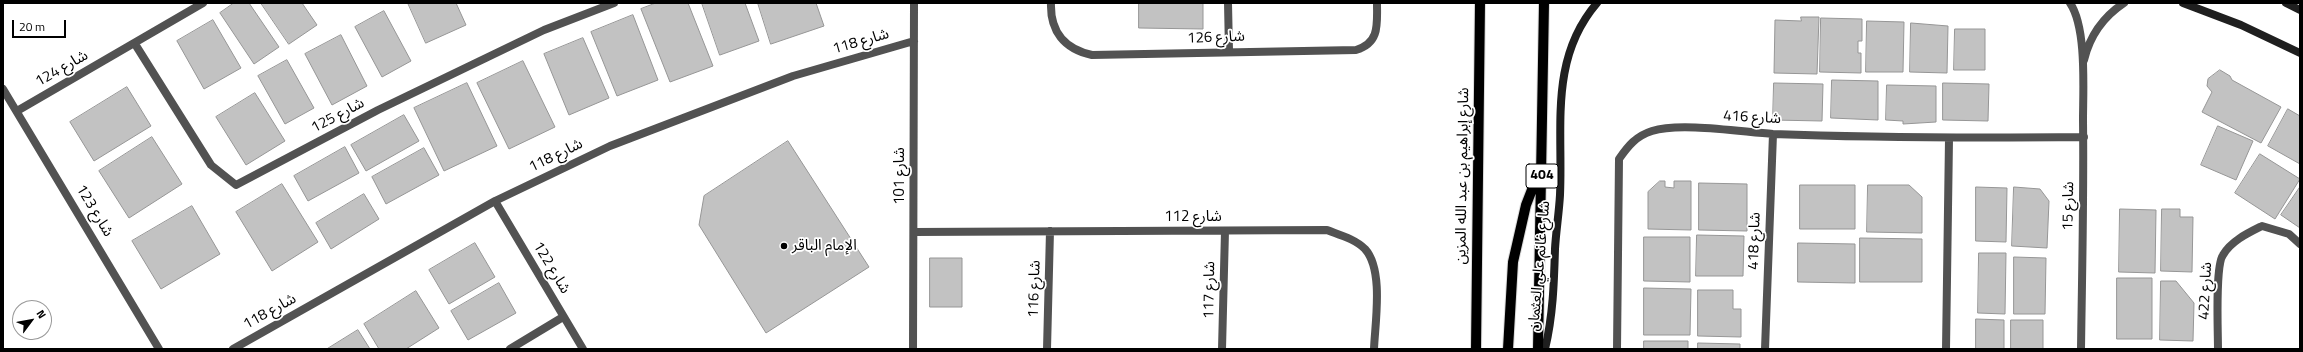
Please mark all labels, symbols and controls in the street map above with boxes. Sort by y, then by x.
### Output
scale bar [14,12,68,38]
text: 20 m [19,17,45,36]
street label: شارع 118 [831,25,891,59]
street label: شارع 126 [1187,28,1245,48]
street label: شارع 124 [33,47,91,91]
street label: شارع إبراهيم بن عبد الله المزين [1452,87,1474,265]
street label: شارع 125 [308,95,368,137]
street label: شارع 416 [1723,108,1781,128]
street label: شارع 118 [526,135,586,177]
street label: شارع 101 [891,147,909,205]
road number: 404 [1526,164,1558,188]
street label: شارع 15 [2060,181,2078,231]
street label: شارع 123 [71,182,117,240]
street label: شارع غانم علي العثمان [1525,200,1555,332]
street label: شارع 112 [1164,208,1222,226]
street label: شارع 418 [1745,212,1765,270]
place label: الإمام الباقر [792,237,857,255]
street label: شارع 122 [528,239,574,297]
marker: الإمام الباقر [779,241,789,251]
street label: شارع 116 [1025,260,1045,318]
street label: شارع 117 [1200,261,1220,319]
street label: شارع 422 [2196,262,2216,320]
street label: شارع 118 [240,290,300,334]
north arrow [12,300,52,340]
text: N [33,307,50,322]

